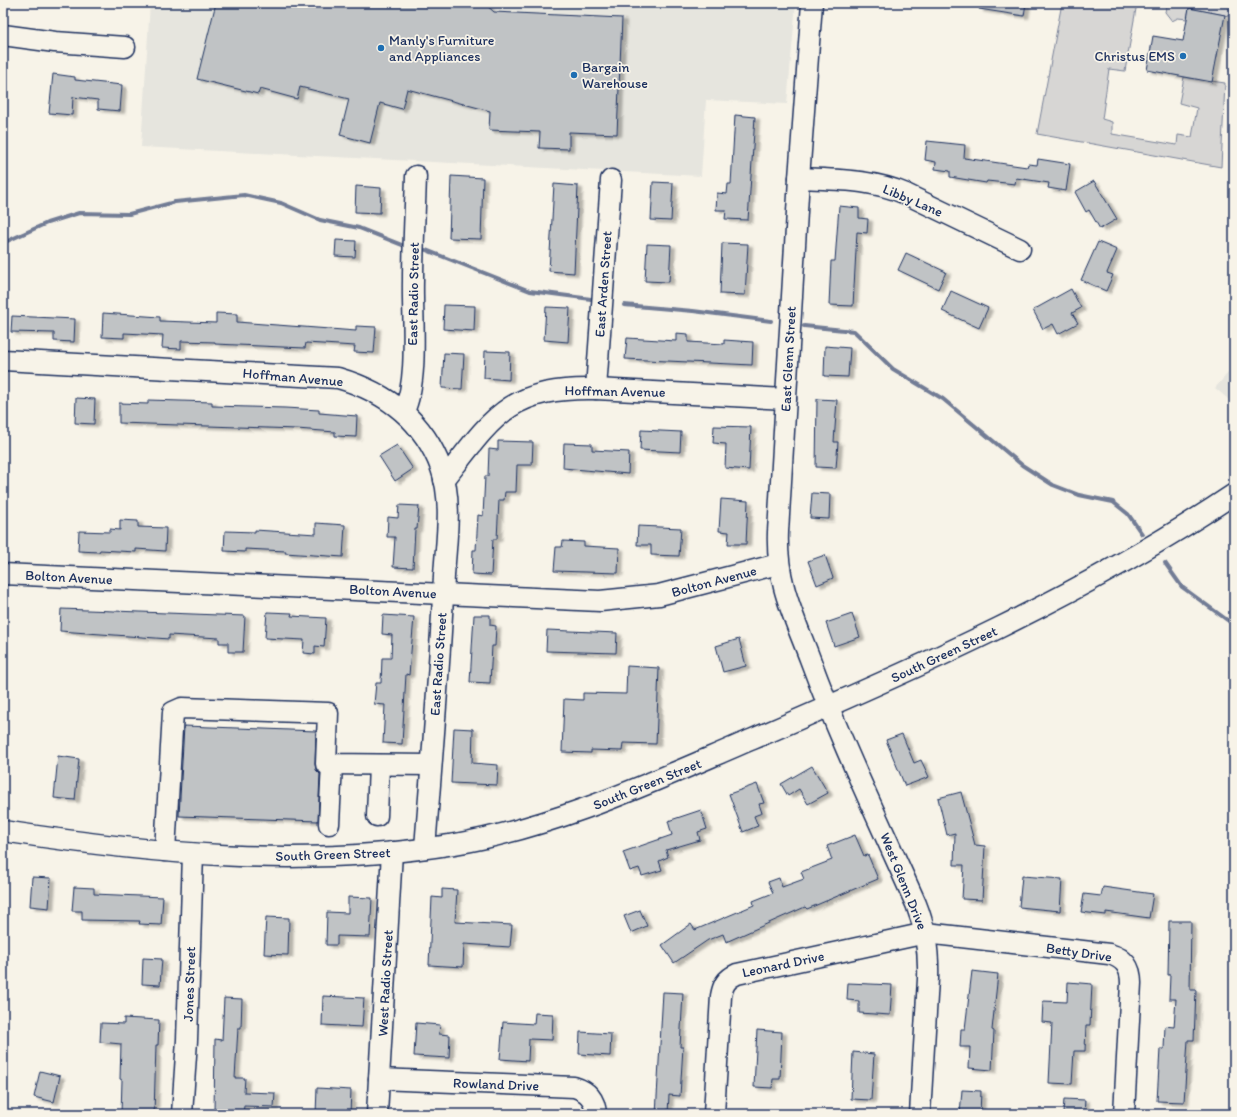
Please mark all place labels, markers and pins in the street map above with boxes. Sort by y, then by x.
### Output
place label: Manly's Furniture and Appliances [389,32,495,65]
marker: Manly's Furniture and Appliances [376,43,386,53]
place label: Christus EMS [1094,48,1175,65]
marker: Christus EMS [1178,51,1188,61]
place label: Bargain Warehouse [582,59,648,92]
marker: Bargain Warehouse [569,70,579,80]

